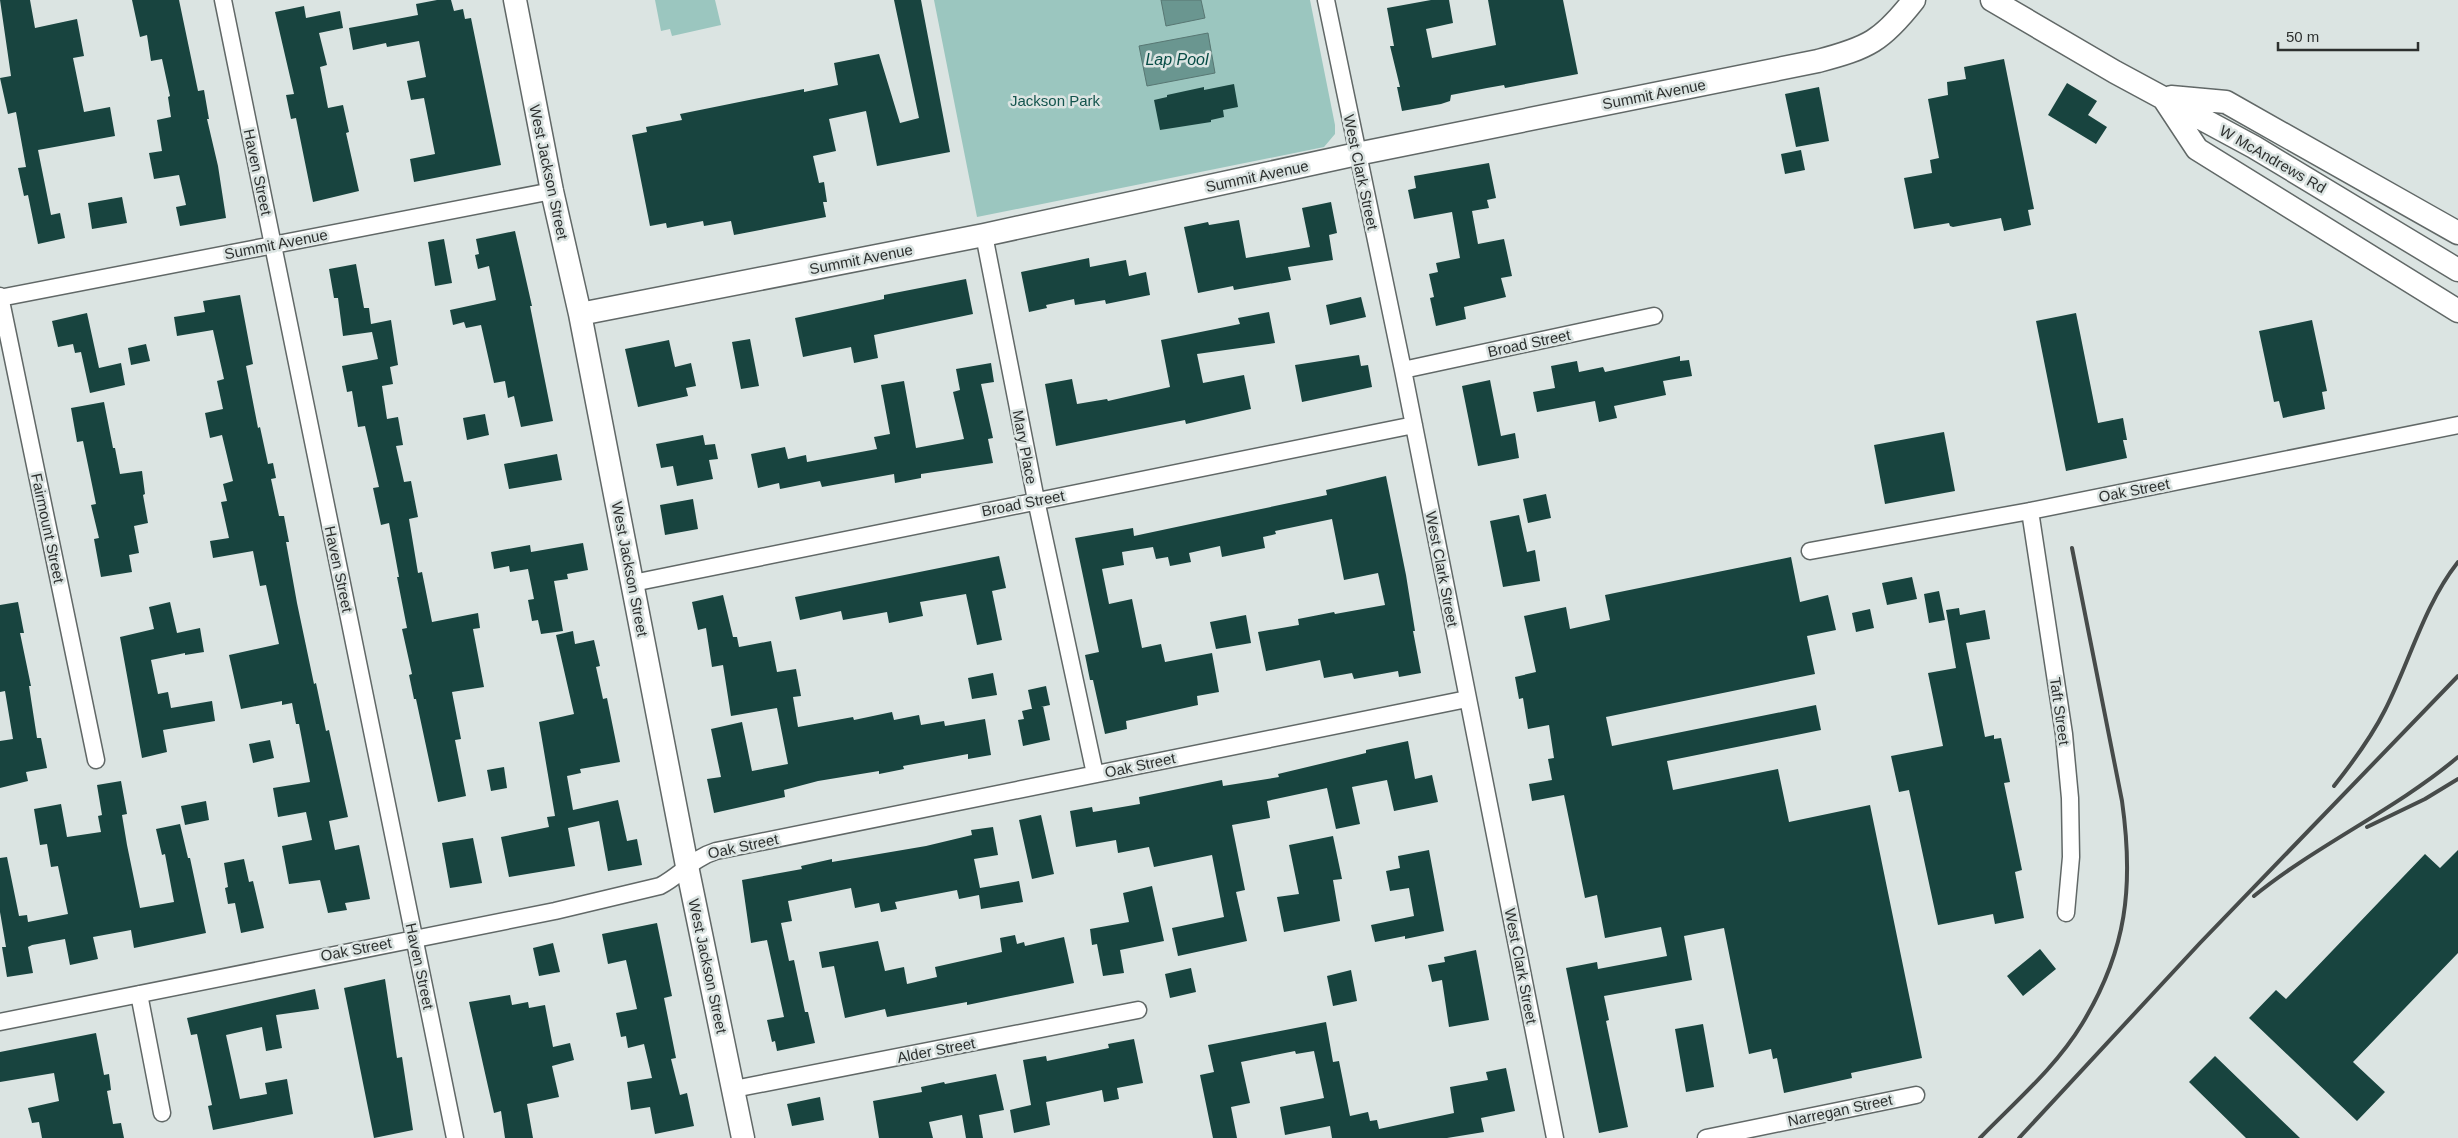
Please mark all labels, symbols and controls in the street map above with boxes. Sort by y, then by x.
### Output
scale bar [2278,20,2418,52]
text: 50 m [2286,28,2319,45]
water label: Lap Pool [1145,51,1209,68]
street label: Summit Avenue [1601,76,1707,112]
park label: Jackson Park [1010,92,1101,109]
street label: West Jackson Street [526,103,572,242]
street label: West Clark Street [1340,113,1382,232]
street label: W McAndrews Rd [2217,122,2329,196]
street label: Haven Street [241,127,276,217]
street label: Summit Avenue [1204,157,1310,195]
street label: Summit Avenue [223,226,329,262]
street label: Summit Avenue [808,241,914,277]
street label: Broad Street [1486,326,1573,360]
street label: Mary Place [1009,409,1041,485]
street label: Fairmount Street [28,472,68,585]
street label: Oak Street [2097,475,2172,505]
street label: Broad Street [980,486,1067,519]
street label: West Jackson Street [609,500,652,639]
street label: West Clark Street [1422,510,1462,629]
street label: Haven Street [322,524,357,614]
street label: Taft Street [2047,676,2073,747]
street label: Oak Street [1103,749,1178,781]
street label: Oak Street [706,830,781,862]
street label: West Jackson Street [685,897,731,1036]
street label: West Clark Street [1501,907,1541,1026]
street label: Haven Street [403,921,438,1011]
street label: Oak Street [319,934,394,964]
street label: Alder Street [895,1034,977,1066]
street label: Narregan Street [1786,1090,1895,1129]

